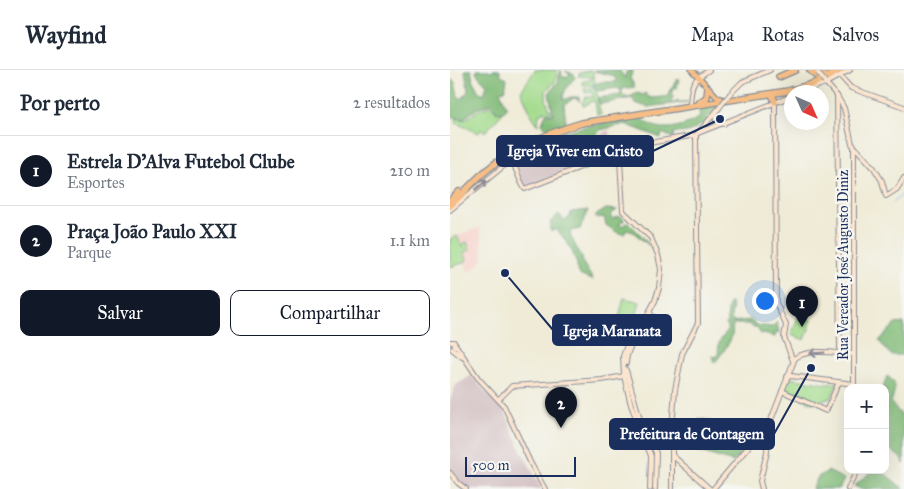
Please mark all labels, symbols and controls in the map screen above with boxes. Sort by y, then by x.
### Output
text: Wayfind [25,20,107,50]
text: Mapa [691,24,734,46]
text: Rotas [762,24,804,46]
text: Salvos [832,24,879,46]
north arrow [784,85,829,130]
text: Por perto [20,90,100,116]
text: 2 resultados [353,93,430,112]
callout: Igreja Viver em Cristo [497,136,653,166]
text: Igreja Viver em Cristo [507,142,643,161]
text: Estrela D'Alva Futebol Clube [67,150,295,173]
text: 1 [33,161,39,180]
text: 210 m [390,161,430,180]
street label: Rua Vereador José Augusto Diniz [835,169,853,360]
text: Esportes [67,173,125,192]
one-way arrow [474,180,487,191]
text: Praça João Paulo XXI [67,220,237,243]
text: 2 [32,231,40,250]
text: 1.1 km [390,231,430,250]
text: Parque [67,243,111,262]
pin: 1 [786,286,818,327]
your location [752,288,778,314]
button: Salvar [20,290,220,336]
button: Compartilhar [230,290,430,336]
callout: Igreja Maranata [553,315,671,345]
text: Igreja Maranata [563,322,662,341]
one-way arrow [809,348,825,358]
map controls [844,384,889,474]
button: + [844,384,889,429]
pin: 2 [545,387,577,428]
callout: Prefeitura de Contagem [610,419,774,449]
text: Prefeitura de Contagem [620,425,765,444]
button: − [844,429,889,474]
scale bar [465,454,576,477]
text: 500 m [472,457,510,474]

